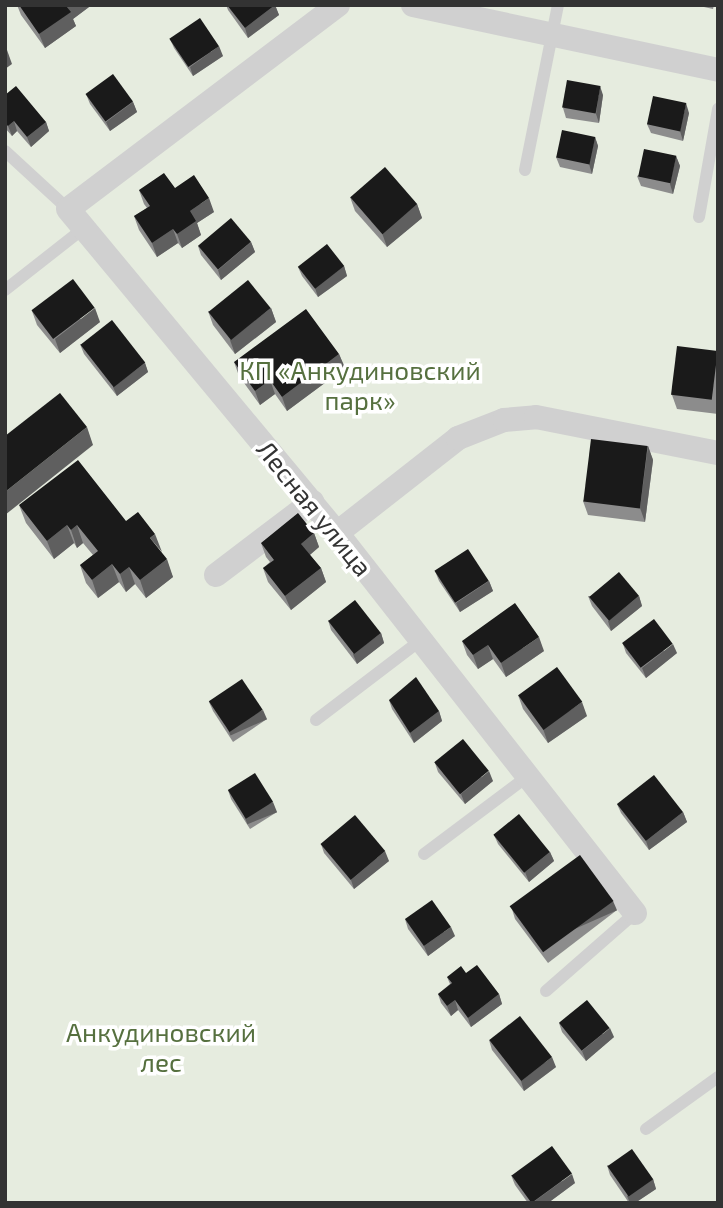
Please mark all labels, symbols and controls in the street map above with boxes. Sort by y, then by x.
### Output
park label: КП «Анкудиновский парк» [239,354,481,416]
street label: Лесная улица [251,434,379,582]
park label: Анкудиновский лес [66,1016,256,1078]

